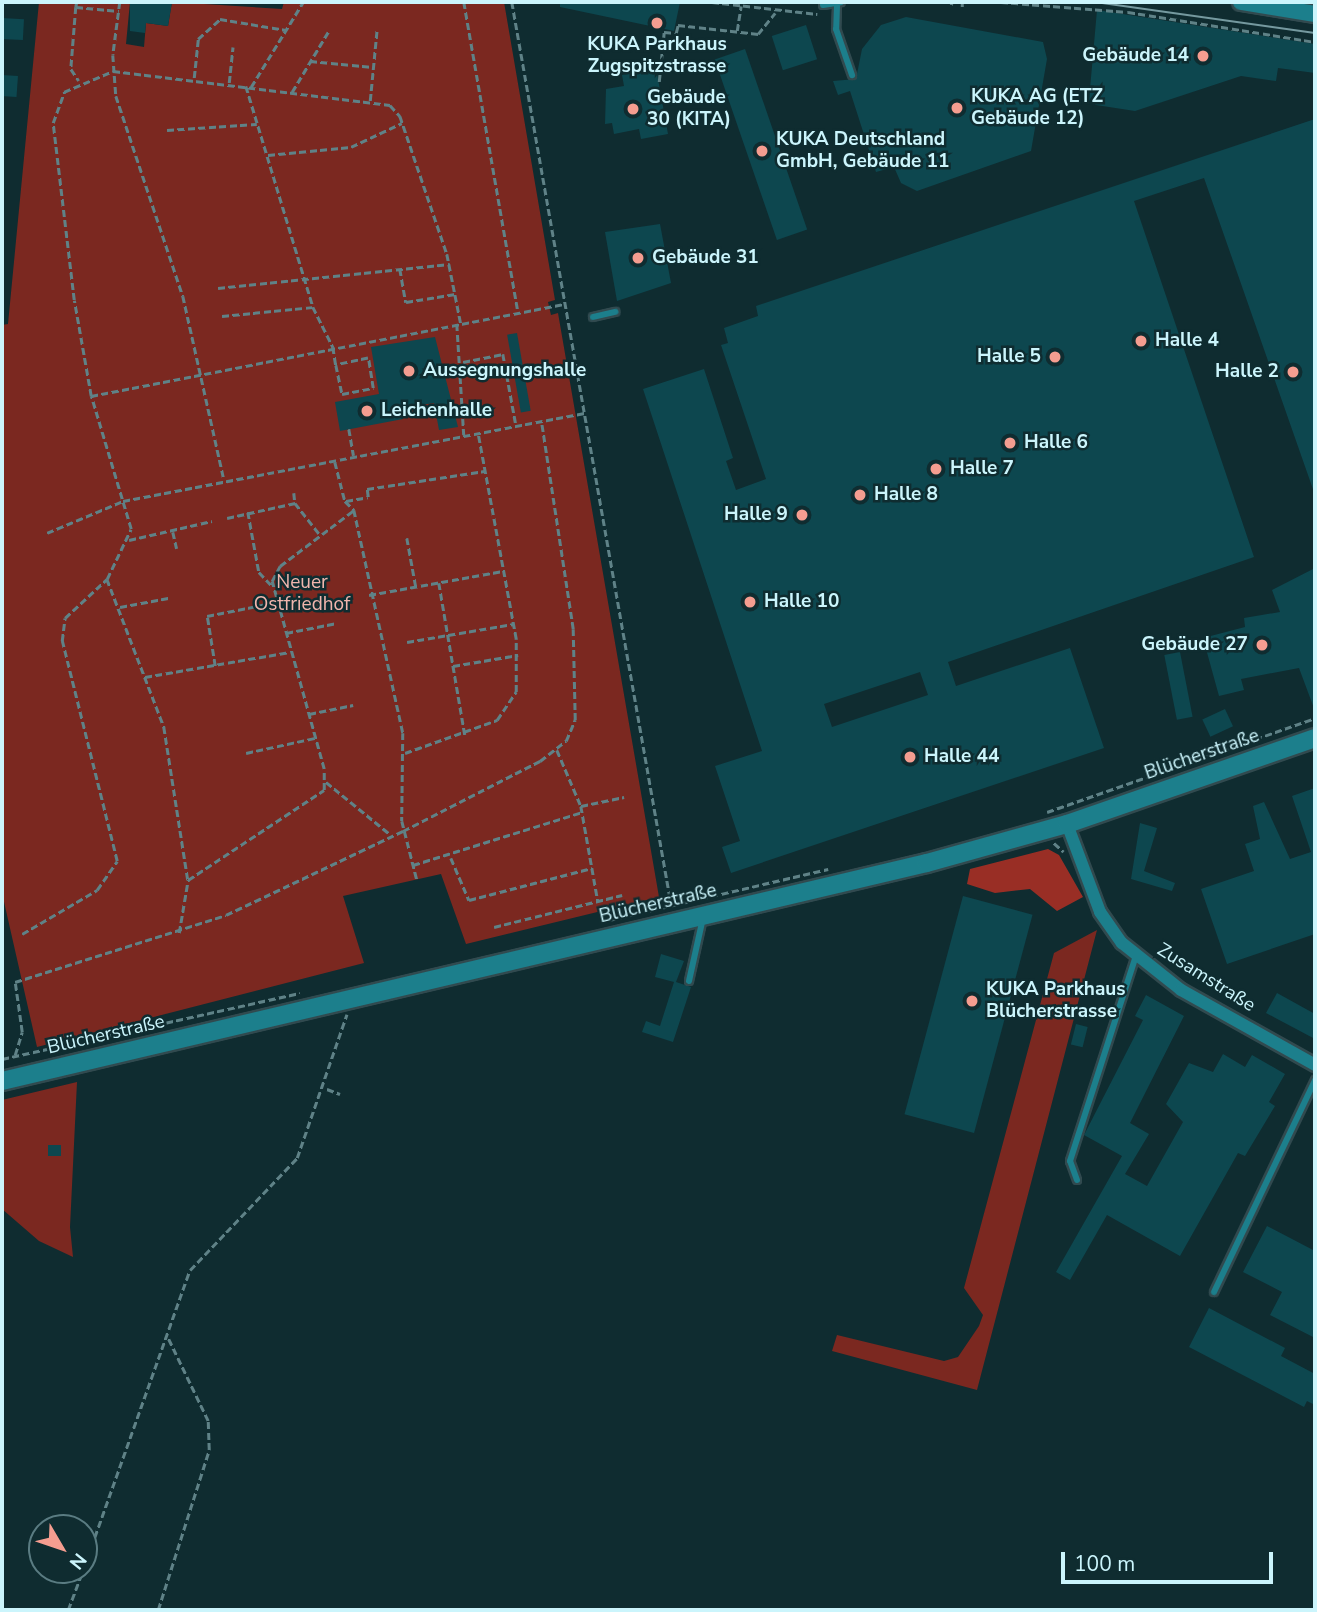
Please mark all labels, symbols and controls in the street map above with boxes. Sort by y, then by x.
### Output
marker: KUKA Parkhaus Zugspitzstrasse [649,15,665,31]
place label: KUKA Parkhaus Zugspitzstrasse [587,34,727,78]
place label: Gebäude 14 [1082,45,1189,67]
marker: Gebäude 14 [1195,48,1211,64]
place label: KUKA AG (ETZ Gebäude 12) [971,86,1103,130]
place label: Gebäude 30 (KITA) [647,87,731,131]
marker: KUKA AG (ETZ Gebäude 12) [949,100,965,116]
marker: Gebäude 30 (KITA) [625,101,641,117]
place label: KUKA Deutschland GmbH, Gebäude 11 [776,129,949,173]
marker: KUKA Deutschland GmbH, Gebäude 11 [754,143,770,159]
place label: Gebäude 31 [652,247,759,269]
marker: Gebäude 31 [630,250,646,266]
place label: Halle 4 [1155,330,1219,352]
marker: Halle 4 [1133,333,1149,349]
place label: Halle 5 [977,346,1041,368]
marker: Halle 5 [1047,349,1063,365]
place label: Aussegnungshalle [423,360,586,382]
place label: Halle 2 [1215,361,1279,383]
marker: Aussegnungshalle [401,363,417,379]
marker: Halle 2 [1285,364,1301,380]
place label: Leichenhalle [381,400,492,422]
marker: Leichenhalle [359,403,375,419]
place label: Halle 6 [1024,432,1088,454]
marker: Halle 6 [1002,435,1018,451]
place label: Halle 7 [950,458,1014,480]
marker: Halle 7 [928,461,944,477]
place label: Halle 8 [874,484,938,506]
marker: Halle 8 [852,487,868,503]
place label: Halle 9 [724,504,788,526]
marker: Halle 9 [794,507,810,523]
park label: Neuer Ostfriedhof [254,572,350,616]
place label: Halle 10 [764,591,839,613]
marker: Halle 10 [742,594,758,610]
place label: Gebäude 27 [1141,634,1248,656]
marker: Gebäude 27 [1254,637,1270,653]
street label: Blücherstraße [1142,725,1262,785]
place label: Halle 44 [924,746,999,768]
marker: Halle 44 [902,749,918,765]
street label: Blücherstraße [597,879,719,929]
street label: Zusamstraße [1153,939,1259,1017]
place label: KUKA Parkhaus Blücherstrasse [986,979,1126,1023]
marker: KUKA Parkhaus Blücherstrasse [964,993,980,1009]
street label: Blücherstraße [45,1010,167,1060]
north arrow [28,1514,98,1584]
scale bar [1065,1538,1277,1582]
text: N [63,1547,92,1575]
text: 100 m [1074,1550,1135,1578]

